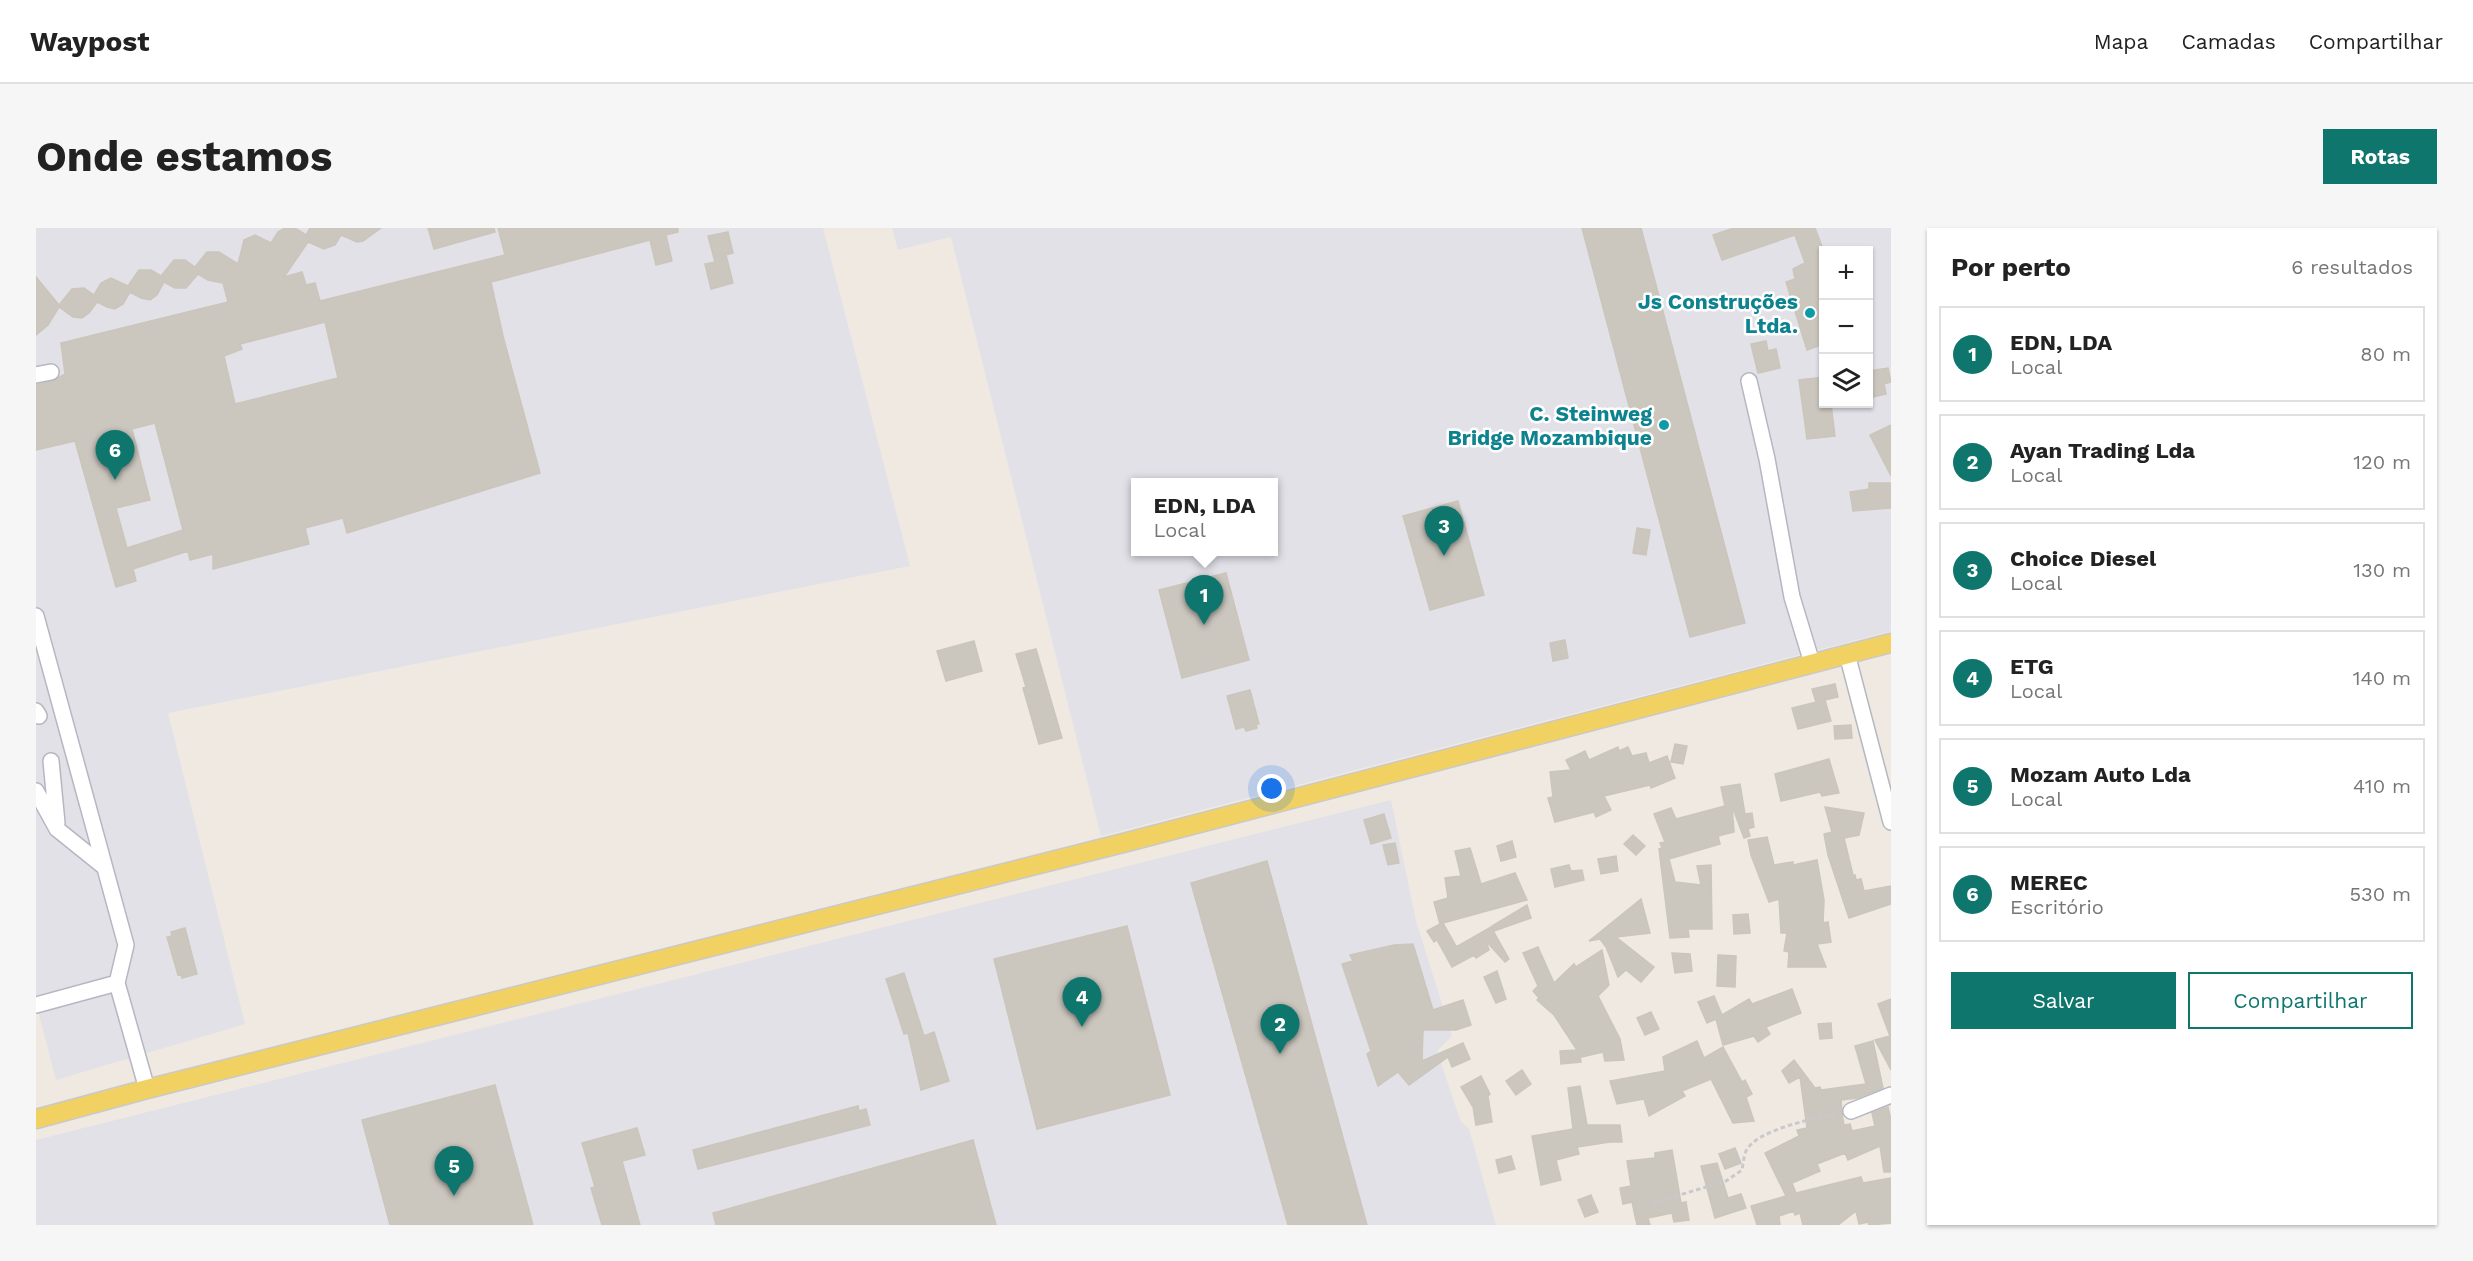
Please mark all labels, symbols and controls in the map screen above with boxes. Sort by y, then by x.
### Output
text: Waypost [30,25,149,58]
text: Mapa [2094,29,2148,54]
text: Camadas [2181,29,2276,54]
text: Compartilhar [2309,29,2443,54]
button: Rotas [2323,129,2437,184]
text: Onde estamos [36,132,332,181]
map controls [1819,246,1873,408]
button: + [1819,246,1873,300]
text: Por perto [1951,252,2071,282]
text: 6 resultados [2291,255,2413,279]
place label: Js Construções Ltda. [1638,289,1798,338]
button: − [1819,300,1873,354]
marker: Js Construções Ltda. [1803,306,1817,320]
text: EDN, LDA [2010,330,2112,355]
text: 1 [1968,342,1977,366]
text: 80 m [2360,342,2411,366]
button: layers [1819,354,1873,408]
text: Local [2010,355,2062,379]
place label: C. Steinweg Bridge Mozambique [1447,401,1652,450]
marker: C. Steinweg Bridge Mozambique [1657,418,1671,432]
pin: 6 [96,430,134,480]
text: Ayan Trading Lda [2010,438,2195,463]
text: 2 [1967,450,1978,474]
text: 120 m [2353,450,2411,474]
text: Local [2010,463,2062,487]
popup [1131,478,1278,556]
text: EDN, LDA [1153,493,1256,518]
pin: 3 [1424,506,1464,556]
text: Local [1153,518,1206,542]
text: Choice Diesel [2010,546,2156,571]
text: 3 [1967,558,1978,582]
text: 130 m [2353,558,2411,582]
text: Local [2010,571,2062,595]
pin: 1 [1184,576,1224,625]
text: ETG [2010,654,2054,679]
text: 4 [1966,666,1979,690]
text: 140 m [2353,666,2411,690]
text: Local [2010,679,2062,703]
text: Mozam Auto Lda [2010,762,2191,787]
your location [1257,774,1286,803]
text: 5 [1967,774,1978,798]
text: 410 m [2353,774,2411,798]
text: Local [2010,787,2062,811]
text: MEREC [2010,870,2088,895]
text: 6 [1966,882,1979,906]
text: 530 m [2349,882,2411,906]
text: Escritório [2010,895,2104,919]
button: Salvar [1951,972,2176,1029]
button: Compartilhar [2188,972,2413,1029]
pin: 4 [1062,978,1102,1027]
pin: 2 [1260,1004,1300,1054]
pin: 5 [434,1146,474,1196]

